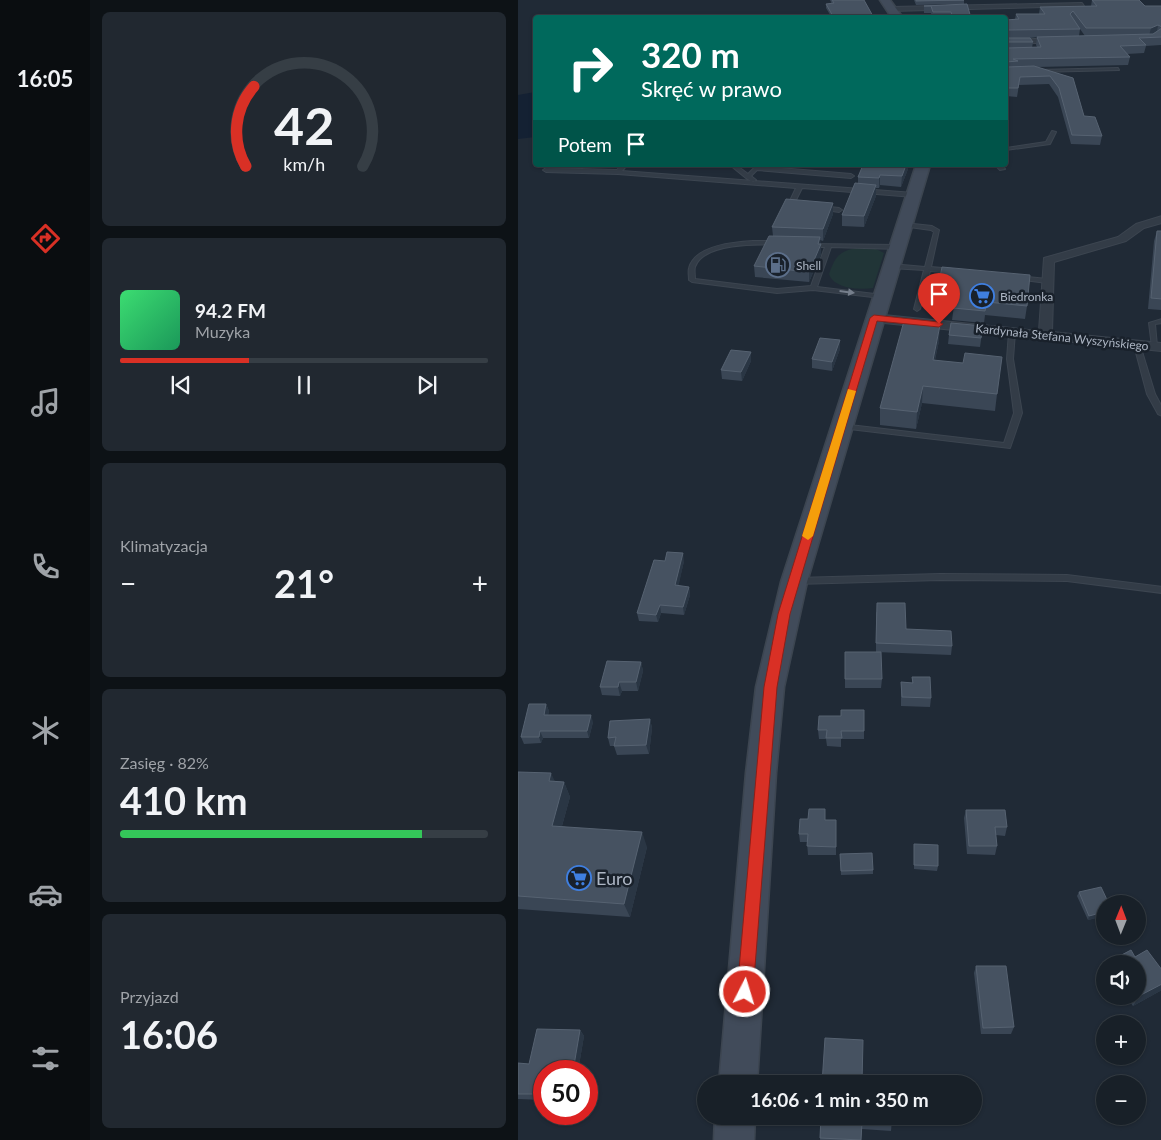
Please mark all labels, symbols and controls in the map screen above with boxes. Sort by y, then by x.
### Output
text: 320 m [641,33,740,75]
icon: right [558,35,623,100]
text: 16:05 [17,65,73,92]
text: Skręć w prawo [641,75,782,102]
text: 42 [274,94,334,156]
icon: arrive [622,130,650,158]
text: Potem [558,133,612,156]
text: km/h [283,153,325,175]
icon: directions [28,221,63,256]
fuel station icon: Shell [765,252,791,278]
place label: Shell [796,258,821,273]
pin [918,273,960,324]
icon: arrive [925,280,953,308]
supermarket icon: Biedronka [969,283,995,309]
one-way arrow [840,288,856,296]
place label: Biedronka [1000,289,1053,304]
text: 94.2 FM [195,299,266,322]
street label: Kardynała Stefana Wyszyńskiego [975,320,1150,354]
text: Muzyka [195,322,250,341]
icon: previous [167,371,195,399]
icon: pause [290,371,318,399]
icon: next [413,371,441,399]
icon: music [28,385,63,420]
text: Klimatyzacja [120,536,208,555]
icon: phone [28,549,63,584]
text: 21° [274,560,334,606]
text: − [120,566,136,600]
text: + [472,566,488,600]
icon: climate [28,713,63,748]
text: Zasięg · 82% [120,753,209,772]
text: 410 km [120,777,248,823]
supermarket icon: Euro [566,865,592,891]
place label: Euro [596,867,632,889]
icon: car [28,877,63,912]
north arrow [1096,895,1146,945]
map controls [1096,895,1146,1125]
button: sound [1096,955,1146,1005]
position arrow [718,965,770,1017]
text: Przyjazd [120,987,179,1006]
text: 16:06 [120,1011,218,1057]
button: + [1096,1015,1146,1065]
icon: filters [28,1041,63,1076]
speed limit sign: 50 [533,1060,598,1125]
button: − [1096,1075,1146,1125]
text: 16:06 · 1 min · 350 m [750,1088,929,1111]

